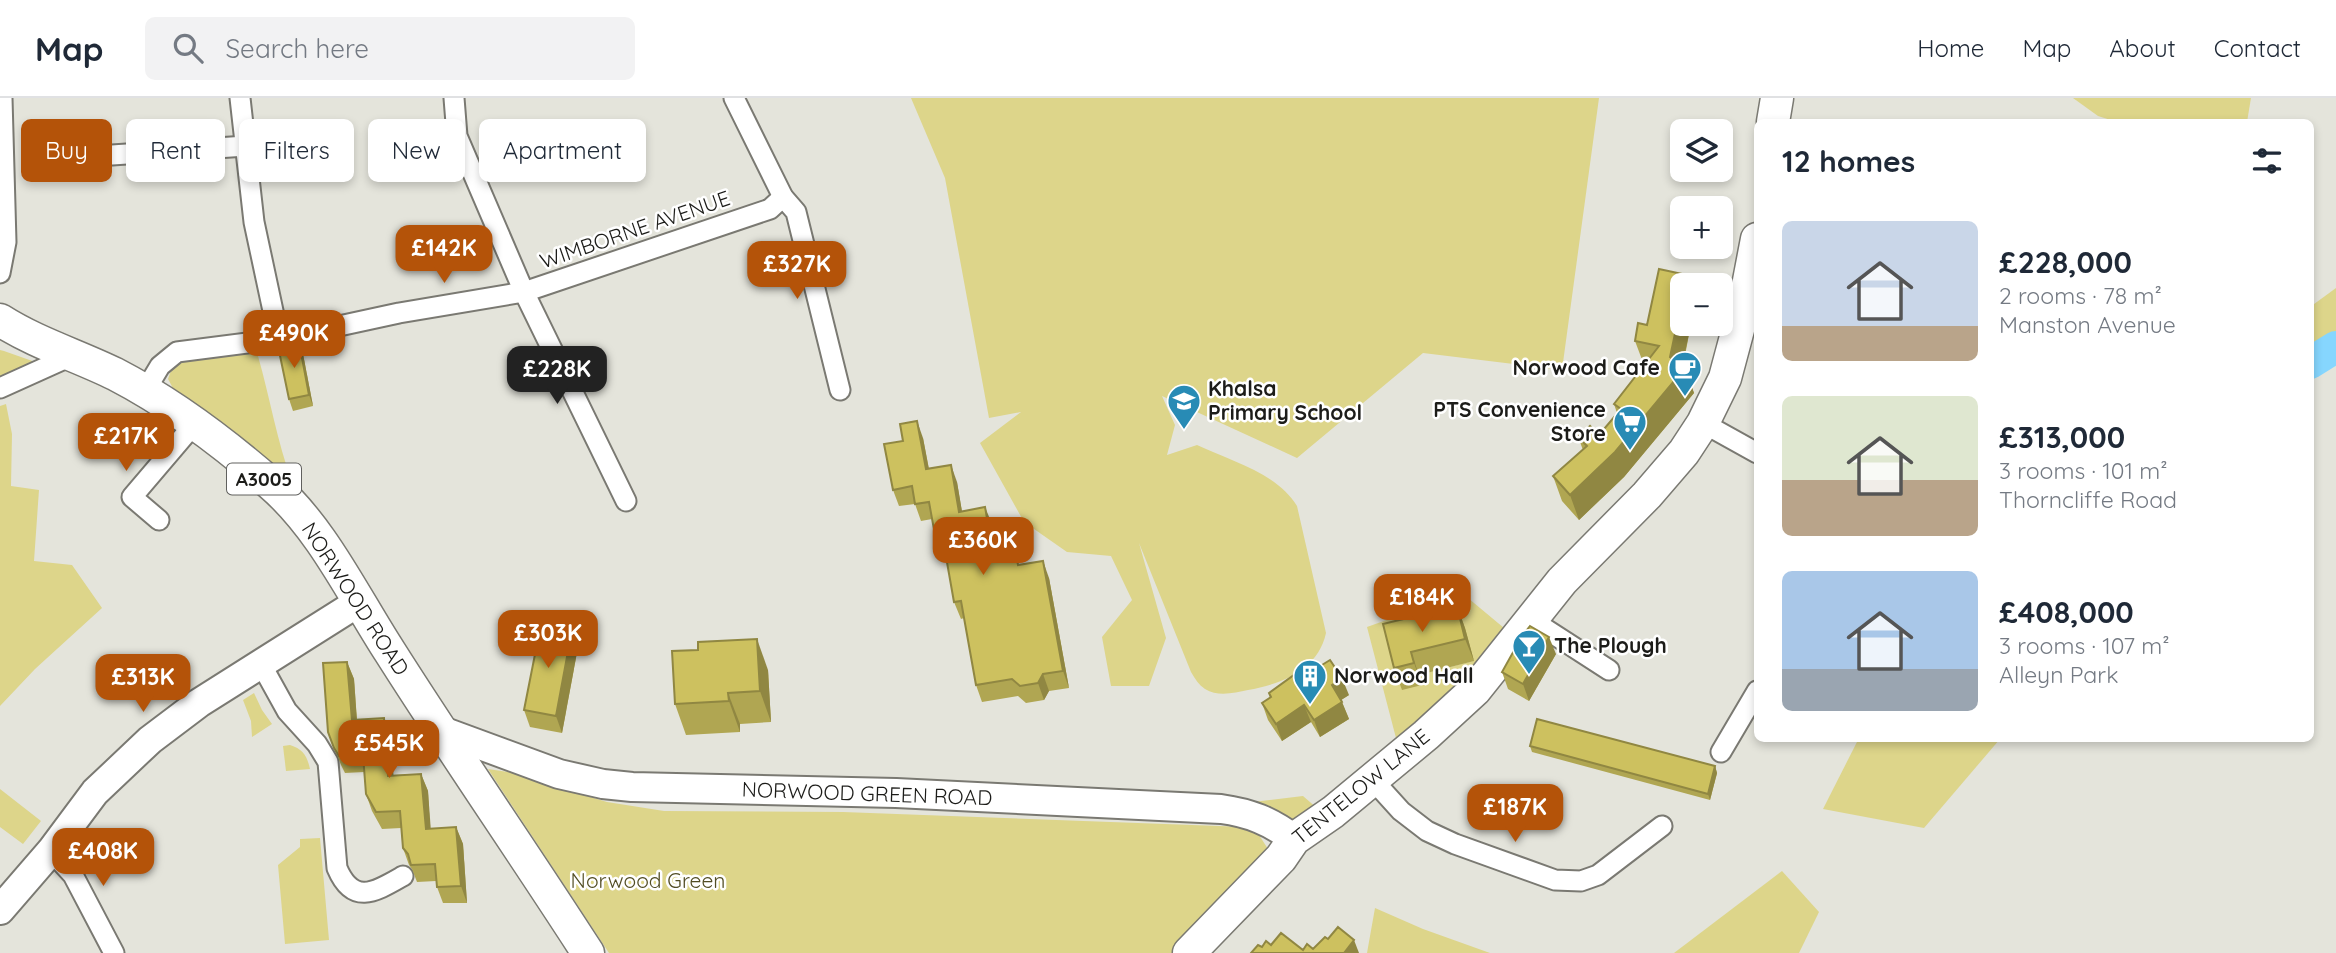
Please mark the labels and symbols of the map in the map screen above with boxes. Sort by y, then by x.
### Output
street label: WIMBORNE AVENUE [536,184,733,274]
pin: £142K [395,226,493,285]
pin: £327K [748,242,846,301]
pin: £490K [245,310,343,370]
pin: £228K [508,346,606,406]
cafe icon: Norwood Cafe [1666,349,1704,398]
place label: Norwood Cafe [1513,354,1660,380]
place label: Khalsa Primary School [1208,375,1362,425]
school or university icon: Khalsa Primary School [1165,382,1203,431]
place label: PTS Convenience Store [1433,396,1606,446]
supermarket icon: PTS Convenience Store [1611,403,1649,452]
pin: £217K [77,414,175,473]
road number: A3005 [227,464,301,494]
street label: NORWOOD ROAD [297,517,415,680]
pin: £360K [934,518,1032,577]
pin: £184K [1373,574,1471,634]
pin: £303K [499,610,597,670]
bar icon: The Plough [1510,627,1548,676]
place label: The Plough [1554,632,1667,658]
pin: £313K [94,654,192,714]
building icon: Norwood Hall [1291,657,1329,706]
place label: Norwood Hall [1334,662,1474,688]
pin: £545K [340,720,438,780]
street label: TENTELOW LANE [1286,723,1434,850]
street label: NORWOOD GREEN ROAD [741,776,993,810]
pin: £187K [1466,784,1564,844]
pin: £408K [54,828,152,888]
park label: Norwood Green [571,867,725,893]

